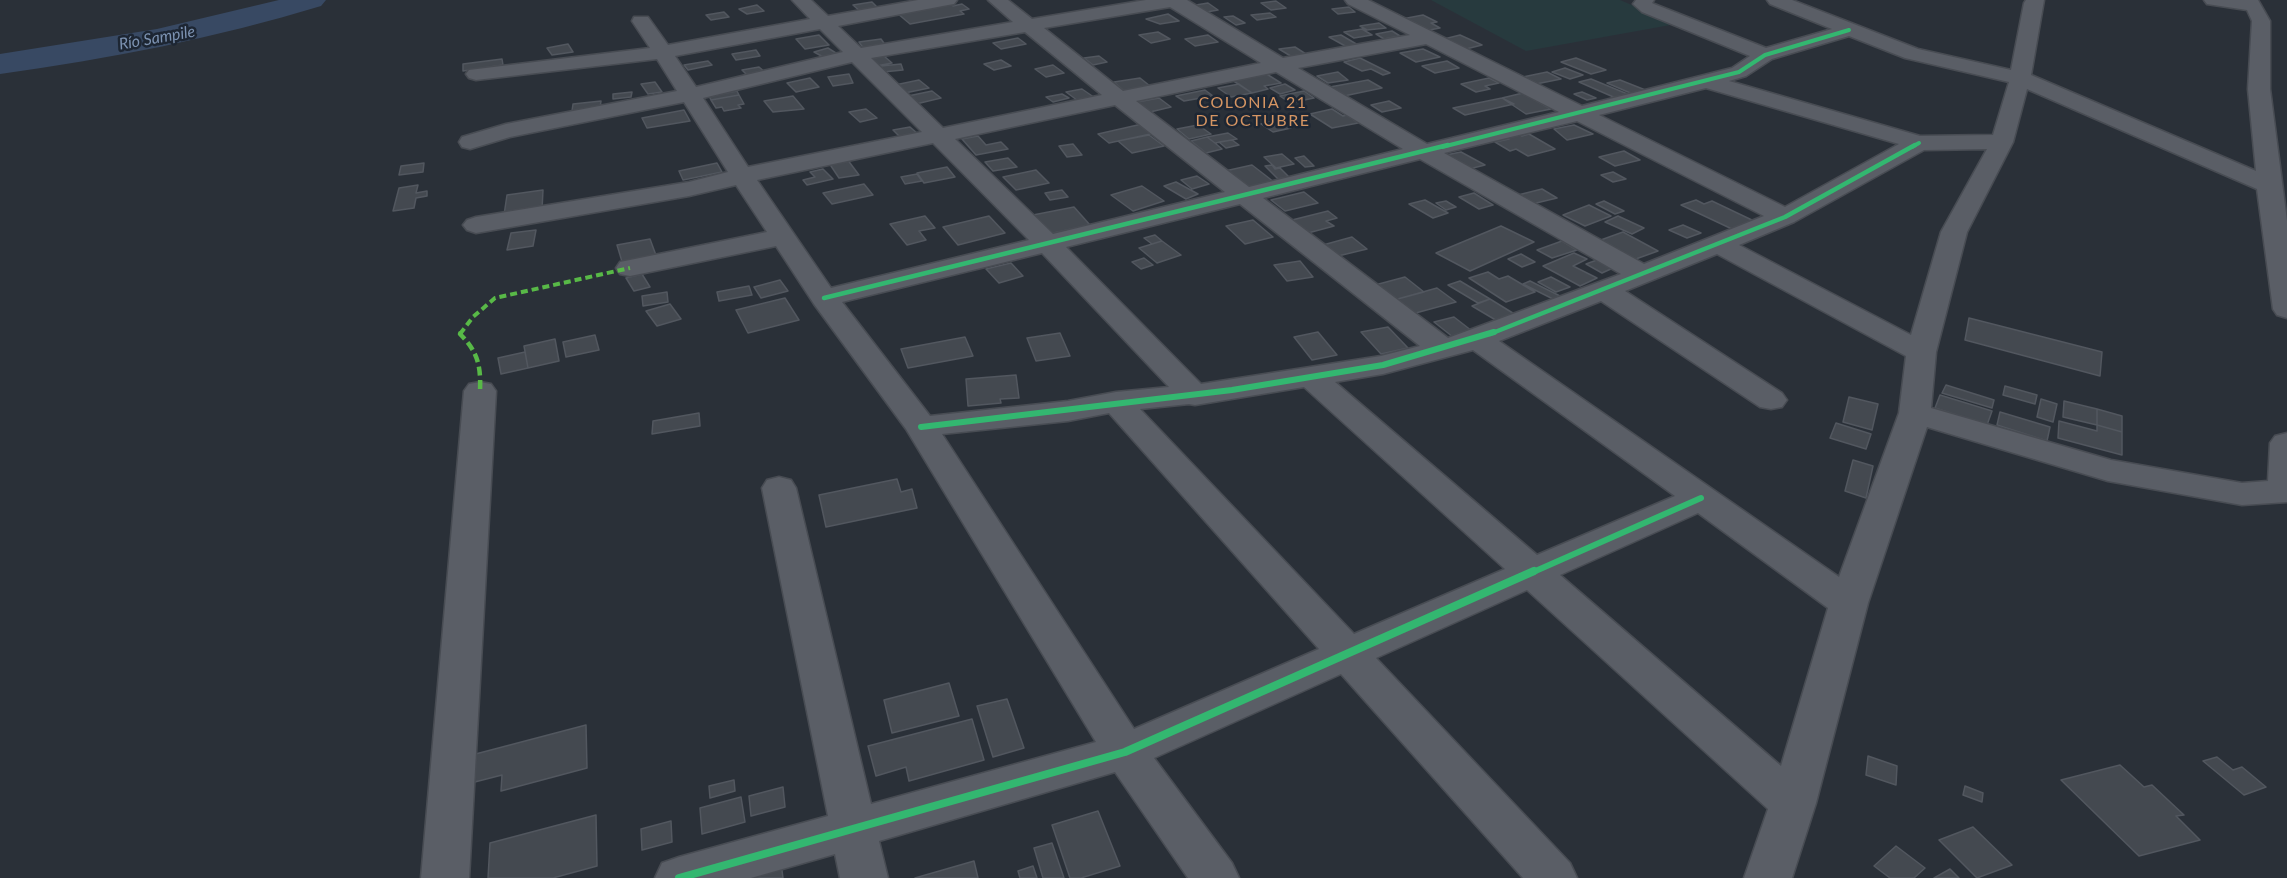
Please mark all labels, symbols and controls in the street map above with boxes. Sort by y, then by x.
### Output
water label: Río Sampile [117,22,197,54]
district label: COLONIA 21 DE OCTUBRE [1196,93,1310,131]

